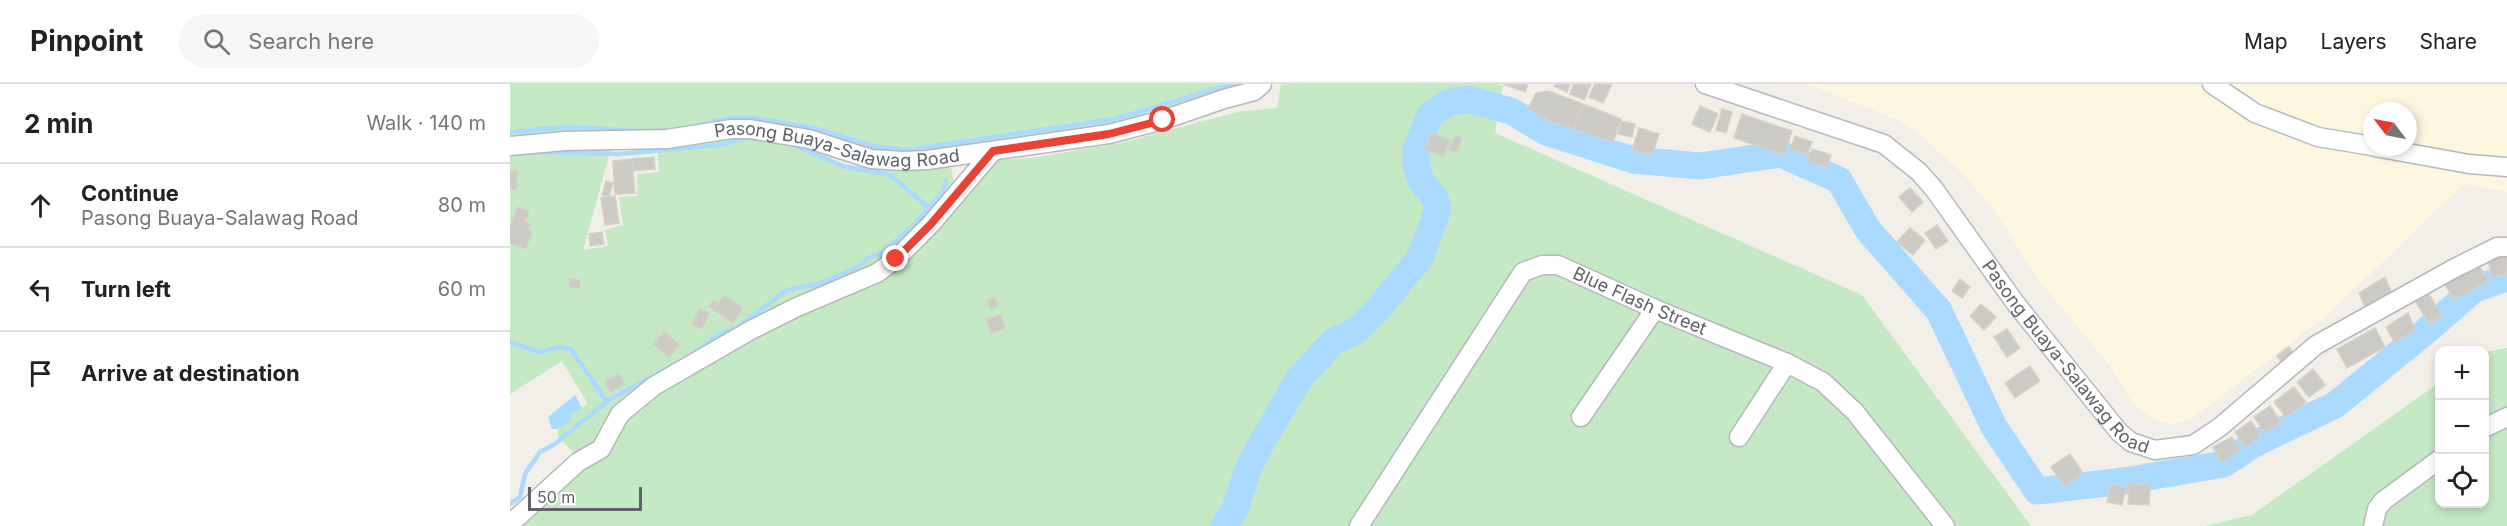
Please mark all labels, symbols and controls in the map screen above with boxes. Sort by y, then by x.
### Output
search box [179,14,599,68]
text: Pinpoint [30,24,143,58]
icon: search [200,25,233,58]
text: Search here [248,28,374,54]
text: Map [2244,29,2288,54]
text: Layers [2321,29,2387,54]
text: Share [2420,29,2477,54]
north arrow [2363,102,2417,156]
route start [1149,106,1175,132]
text: 2 min [24,108,94,139]
text: Walk · 140 m [366,111,486,135]
street label: Pasong Buaya-Salawag Road [713,117,961,171]
text: Continue [81,180,179,206]
icon: ahead [24,189,57,222]
text: 80 m [438,193,486,217]
text: Pasong Buaya-Salawag Road [81,206,359,230]
route end [882,245,908,271]
street label: Pasong Buaya-Salawag Road [1978,256,2152,457]
street label: Blue Flash Street [1570,262,1710,339]
icon: left [24,273,57,306]
text: Turn left [81,276,171,302]
text: 60 m [438,277,486,301]
map controls [2435,346,2489,508]
button: + [2435,346,2489,400]
icon: arrive [24,357,57,390]
text: Arrive at destination [81,360,300,386]
button: − [2435,400,2489,454]
button: locate [2435,454,2489,508]
scale bar [528,484,642,512]
text: 50 m [537,487,575,507]

